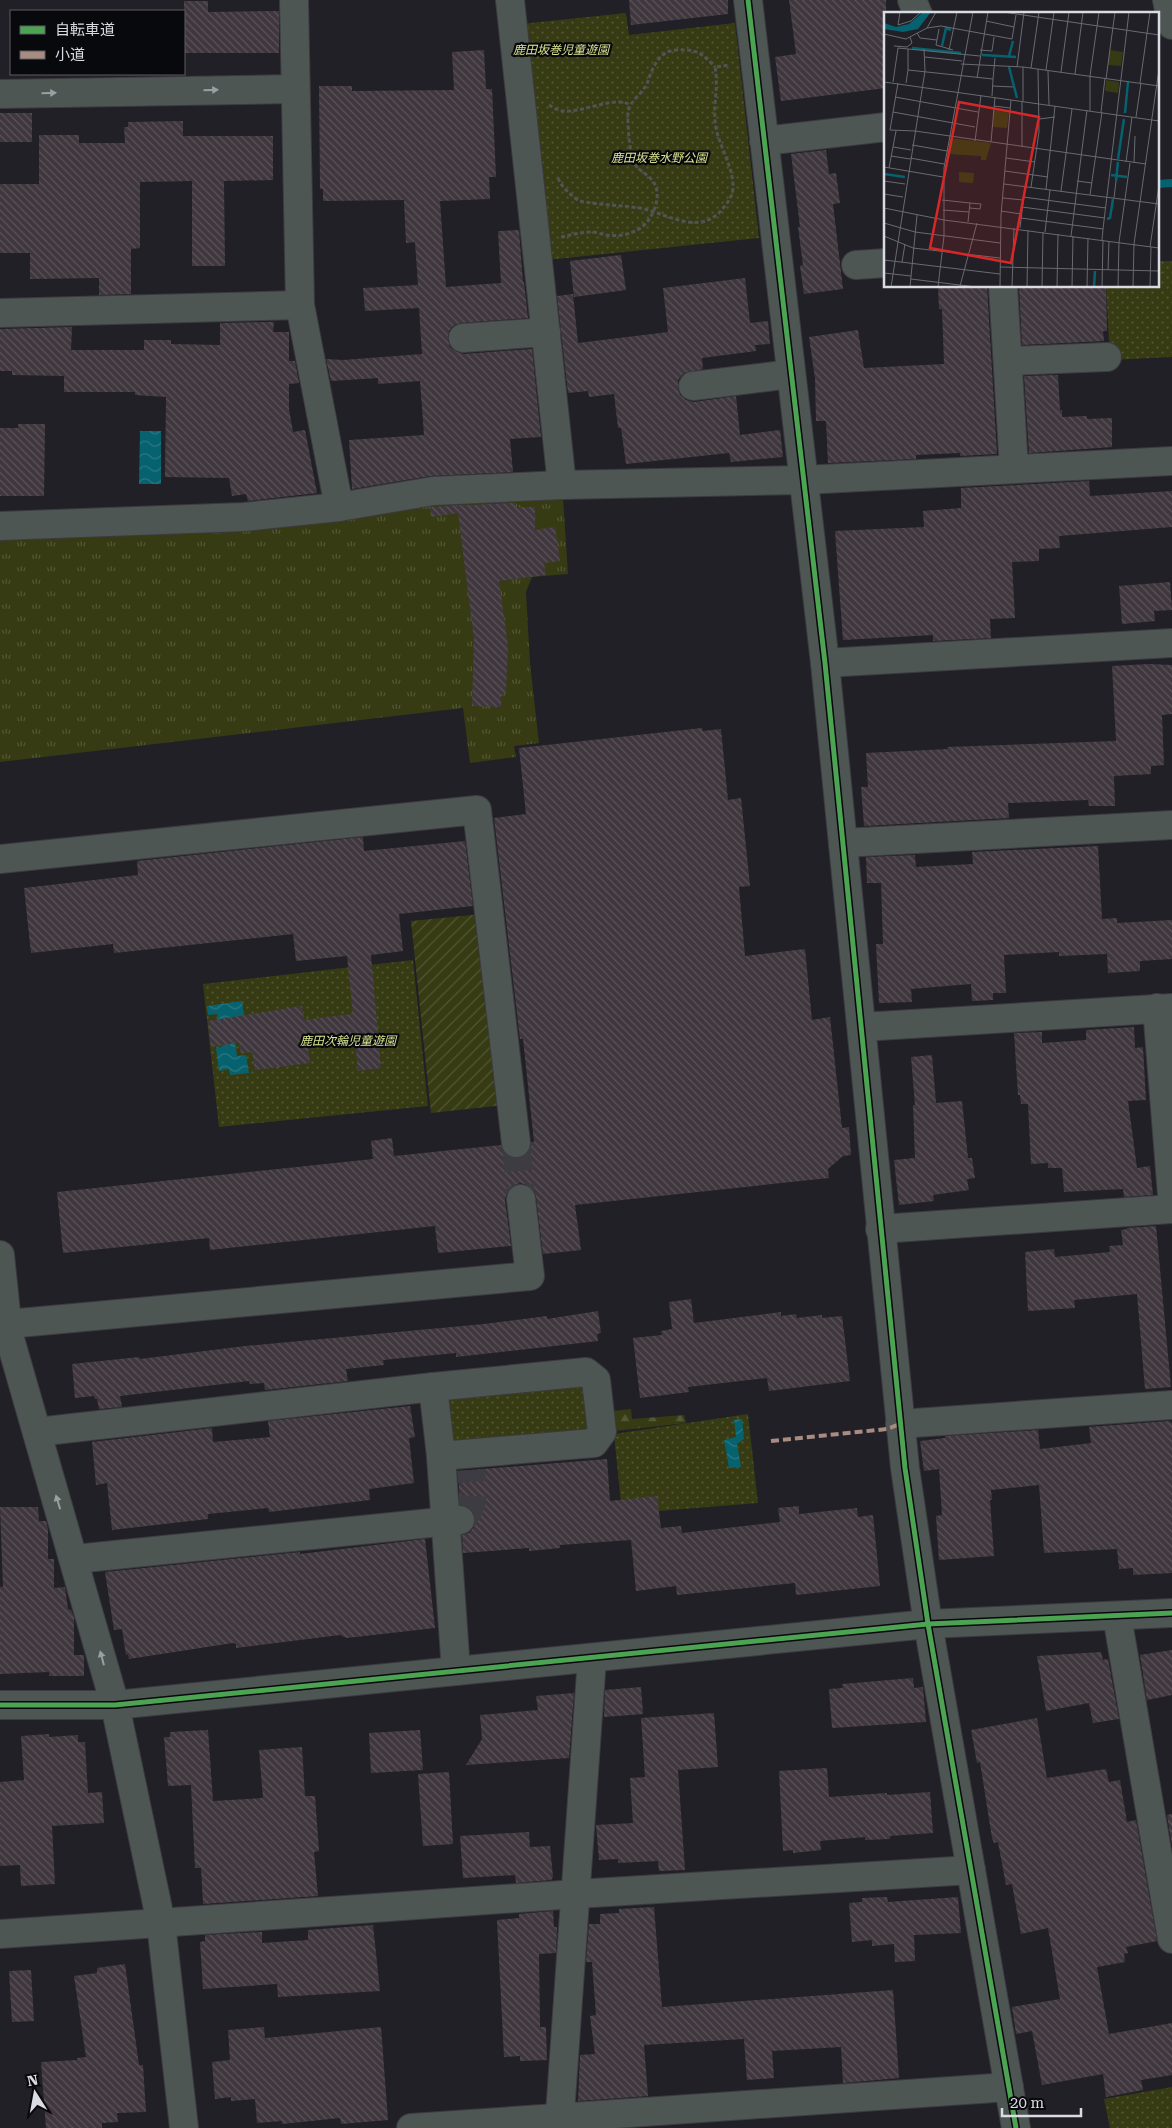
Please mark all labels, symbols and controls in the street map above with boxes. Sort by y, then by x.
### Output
legend [10,10,185,75]
inset map [884,12,1160,288]
text: 自転車道 [55,21,115,39]
park label: 鹿田坂巻児童遊園 [513,43,611,57]
text: 小道 [55,46,85,64]
one-way arrow [203,86,219,94]
one-way arrow [41,89,57,97]
park label: 鹿田坂巻水野公園 [611,151,709,165]
park label: 鹿田次輪児童遊園 [300,1034,398,1048]
one-way arrow [53,1494,61,1509]
one-way arrow [98,1650,106,1665]
north arrow [10,2068,60,2118]
text: N [26,2071,40,2089]
scale bar [1002,2086,1081,2118]
text: 20 m [1010,2094,1045,2112]

